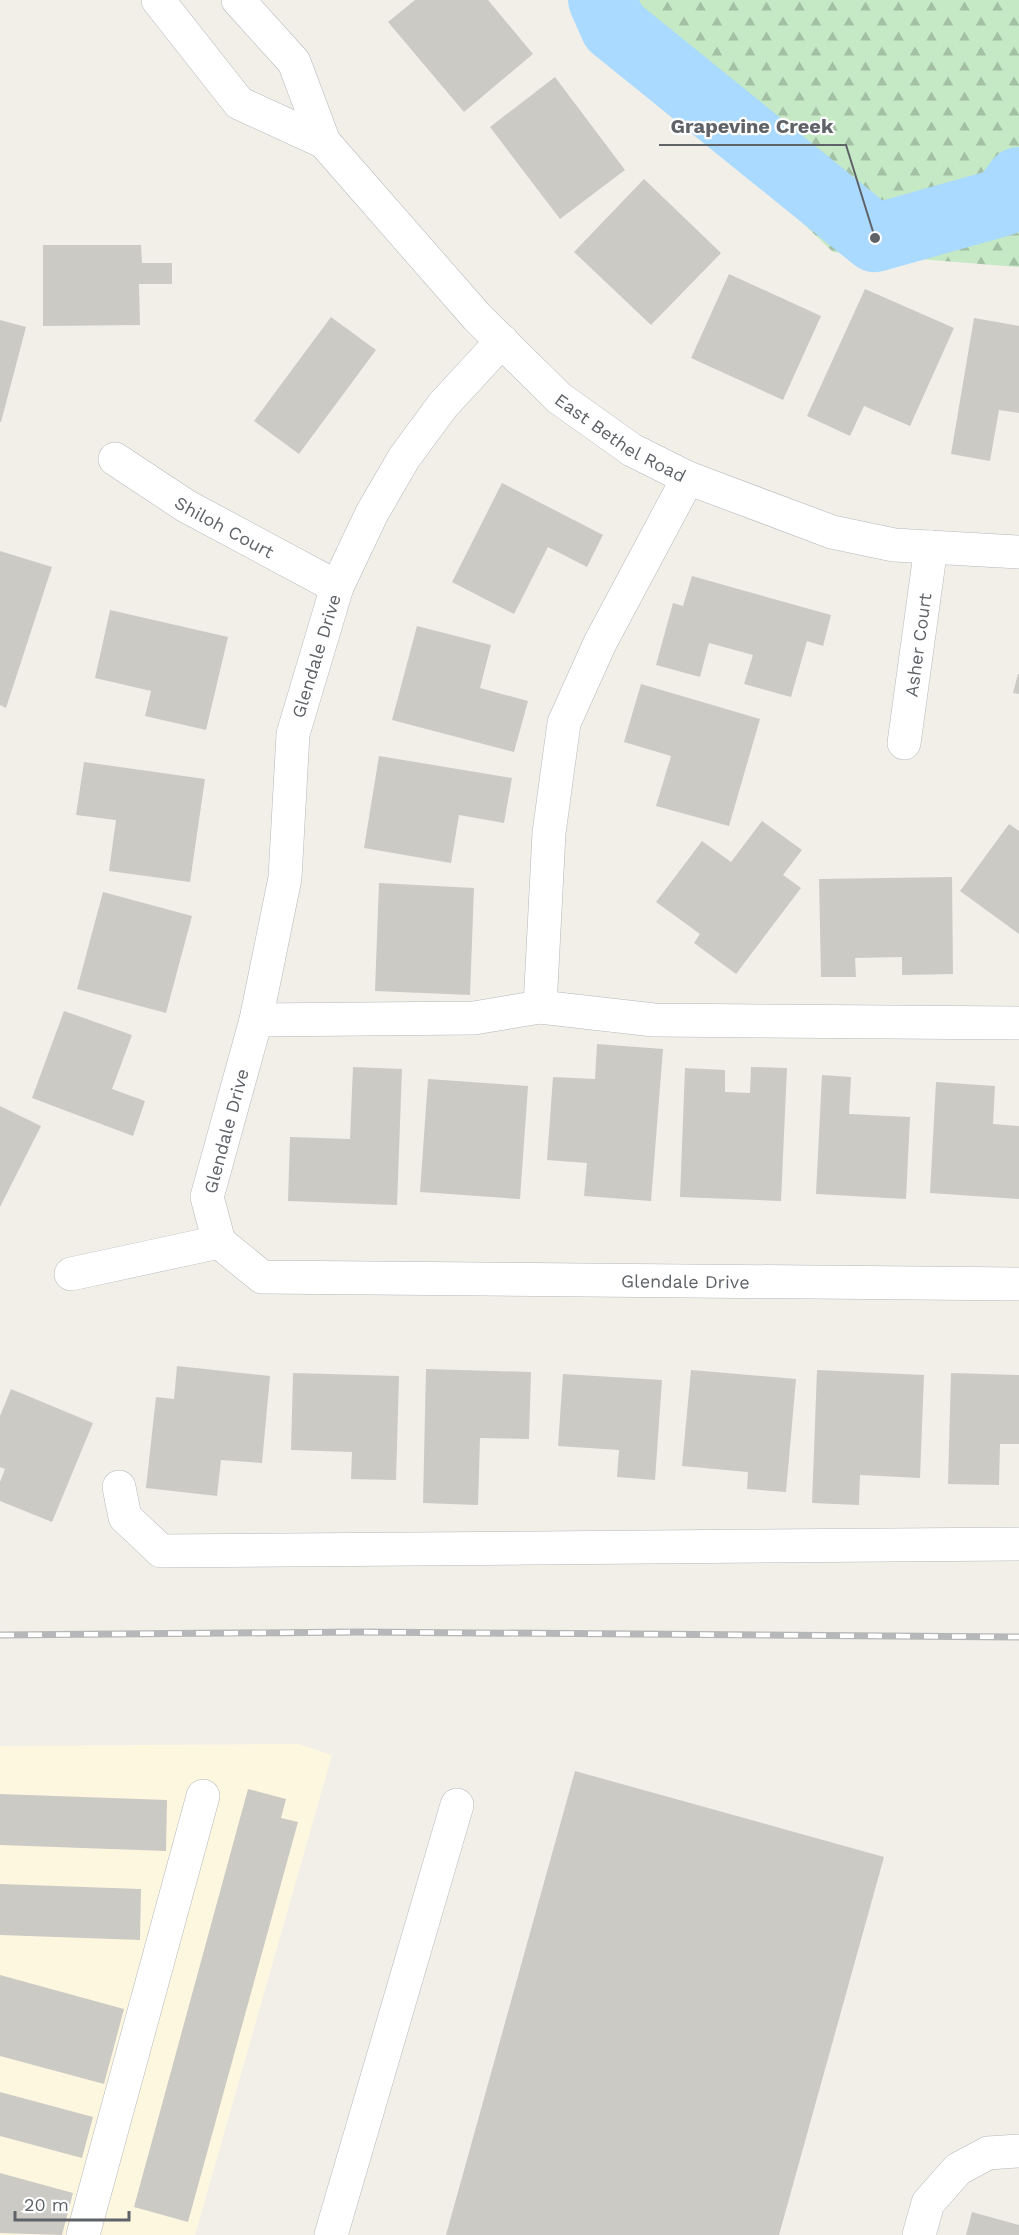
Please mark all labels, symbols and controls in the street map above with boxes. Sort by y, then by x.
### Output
callout: Grapevine Creek [659,107,846,145]
text: Grapevine Creek [671,114,834,138]
street label: East Bethel Road [551,388,690,486]
street label: Shiloh Court [171,491,278,562]
street label: Asher Court [900,591,935,698]
street label: Glendale Drive [287,592,345,720]
street label: Glendale Drive [199,1066,253,1196]
street label: Glendale Drive [621,1270,750,1292]
scale bar [15,2184,129,2222]
text: 20 m [24,2194,69,2215]

